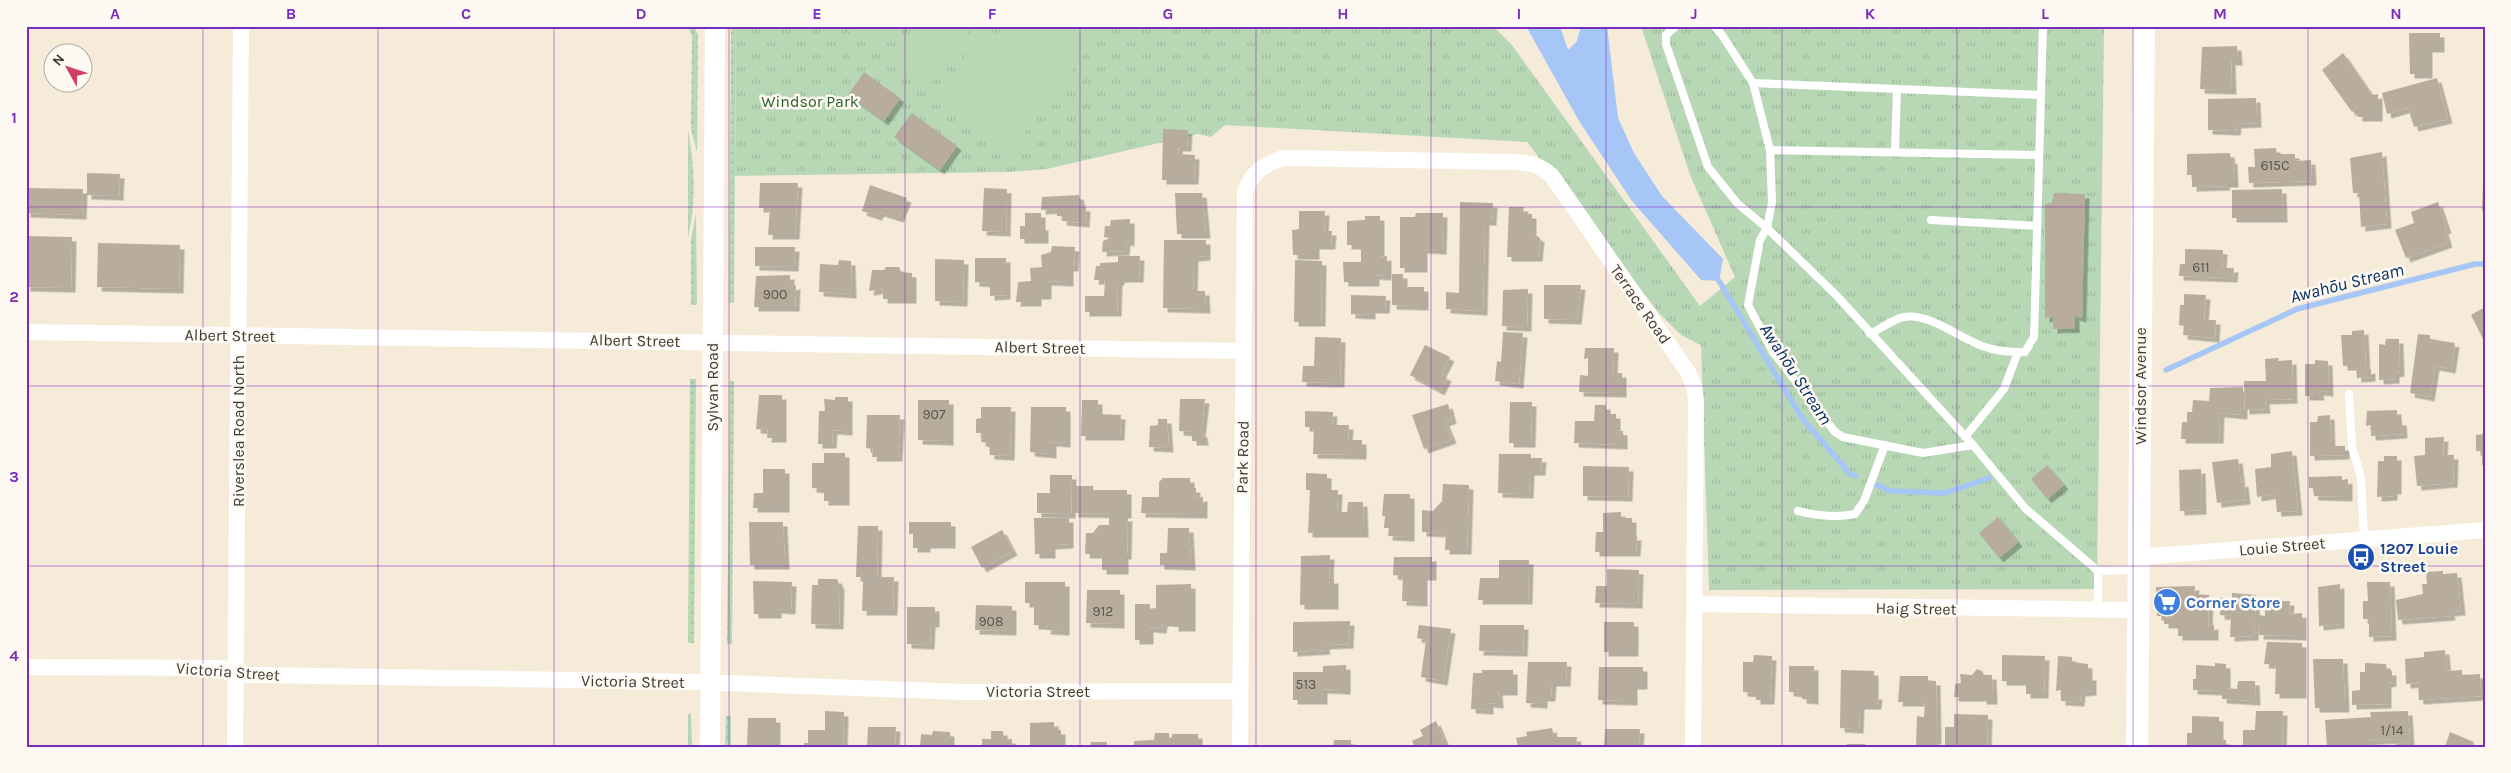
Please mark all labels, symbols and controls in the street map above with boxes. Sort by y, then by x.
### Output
text: A [110,4,120,23]
text: B [286,4,296,23]
text: C [461,4,471,23]
text: D [636,4,647,23]
text: E [812,4,822,23]
text: F [988,4,997,23]
text: G [1163,4,1173,23]
text: H [1337,4,1349,23]
text: I [1517,4,1521,23]
text: J [1690,4,1698,23]
text: K [1865,4,1876,23]
text: L [2041,4,2049,23]
text: M [2213,4,2227,23]
text: N [2390,4,2402,23]
north arrow [42,42,92,92]
text: N [49,51,68,69]
park label: Windsor Park [761,92,859,111]
text: 1 [11,108,17,127]
house number: 615C [2260,157,2290,174]
water label: Awahōu Stream [2288,258,2406,308]
house number: 611 [2192,259,2210,276]
street label: Terrace Road [1606,261,1675,348]
house number: 900 [763,286,787,303]
text: 2 [9,287,19,306]
water label: Awahōu Stream [1755,319,1837,429]
street label: Albert Street [184,325,276,346]
street label: Windsor Avenue [2131,327,2150,445]
street label: Albert Street [589,330,681,351]
street label: Albert Street [994,337,1086,358]
street label: Sylvan Road [703,343,722,431]
street label: Riverslea Road North [229,355,248,507]
house number: 907 [922,406,946,423]
street label: Park Road [1232,420,1253,494]
text: 3 [9,467,19,486]
street label: Louie Street [2238,533,2326,560]
place label: 1207 Louie Street [2380,539,2458,576]
bus stop icon: 1207 Louie Street [2346,542,2376,572]
supermarket icon: Corner Store [2152,587,2182,617]
place label: Corner Store [2186,593,2281,612]
street label: Haig Street [1875,598,1957,619]
house number: 912 [1093,603,1113,620]
house number: 908 [978,613,1004,630]
text: 4 [9,646,19,665]
street label: Victoria Street [175,658,280,685]
street label: Victoria Street [581,671,685,692]
house number: 513 [1296,676,1316,693]
street label: Victoria Street [986,682,1090,701]
house number: 1/14 [2380,722,2404,739]

